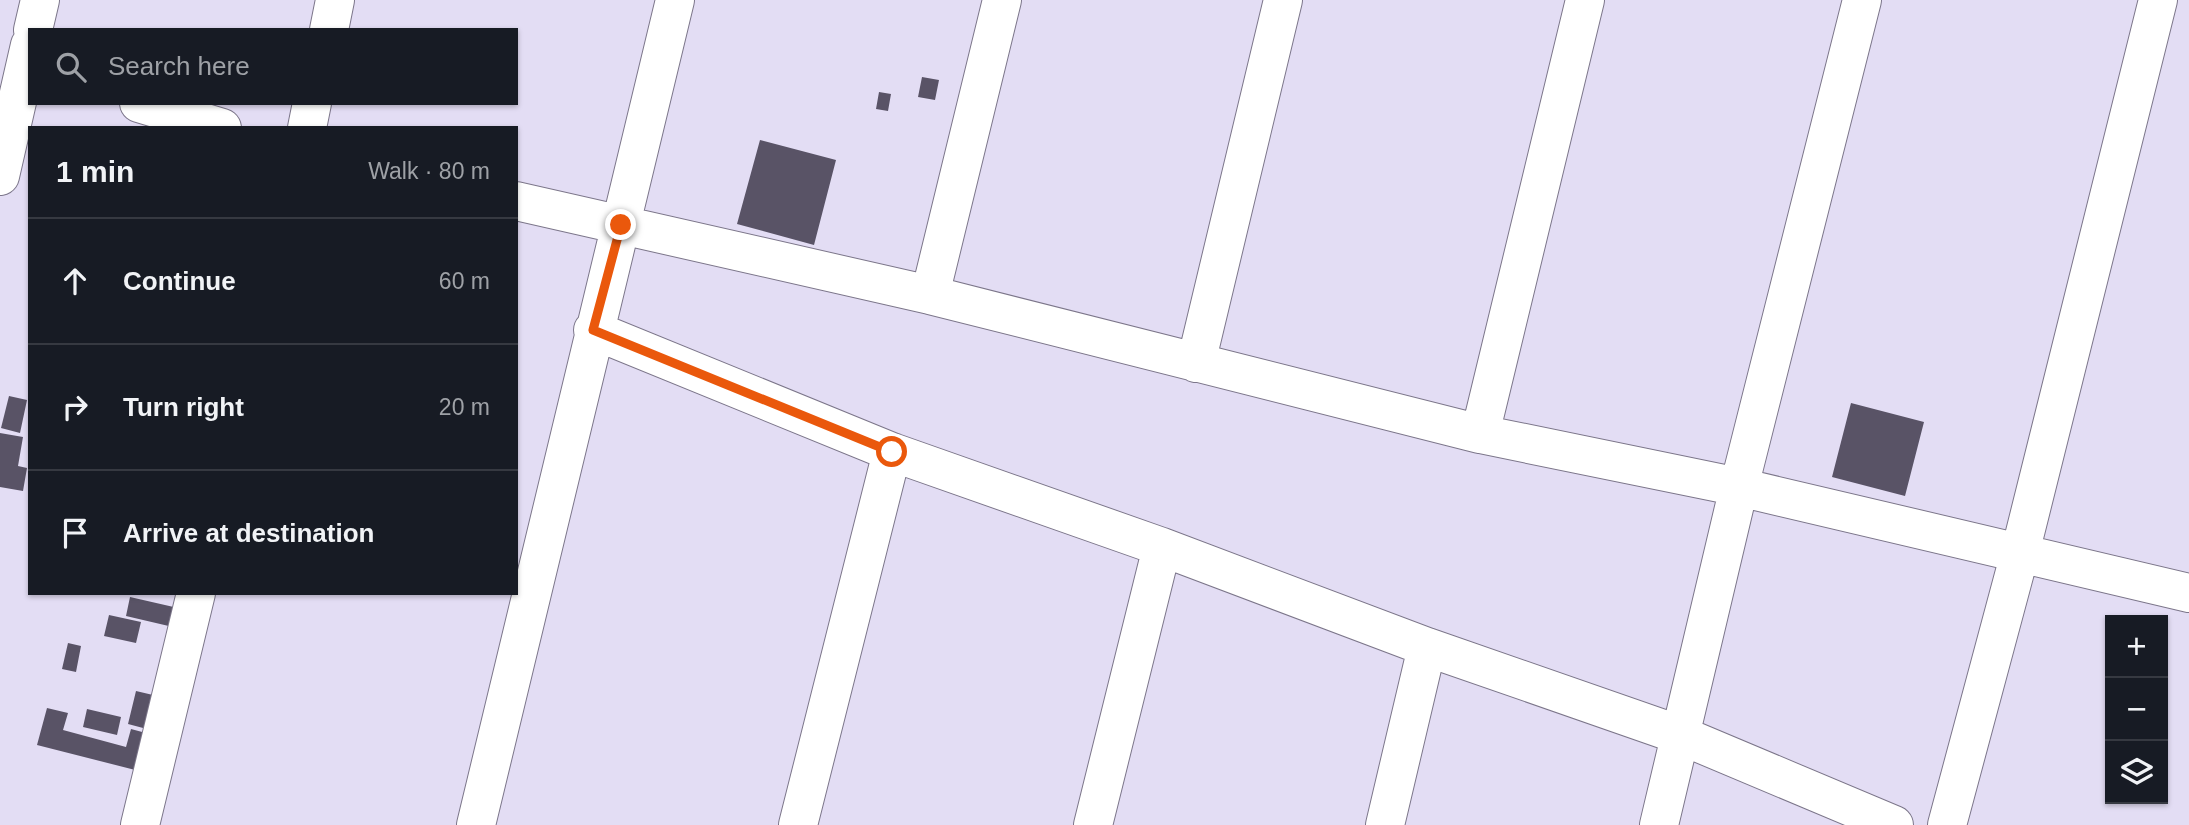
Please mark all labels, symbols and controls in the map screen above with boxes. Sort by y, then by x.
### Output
search box [28,28,518,105]
icon: search [52,48,90,86]
text: Search here [108,51,250,81]
text: 1 min [56,155,134,188]
text: Walk · 80 m [368,158,490,184]
route end [605,209,636,240]
icon: ahead [56,262,94,300]
text: Continue [123,266,236,296]
text: 60 m [439,268,490,294]
icon: right [56,388,94,426]
text: Turn right [123,392,244,422]
text: 20 m [439,394,490,420]
route start [876,436,907,467]
icon: arrive [56,514,94,552]
text: Arrive at destination [123,518,374,548]
map controls [2105,615,2168,804]
button: + [2105,615,2168,678]
button: − [2105,678,2168,741]
button: layers [2105,741,2168,804]

